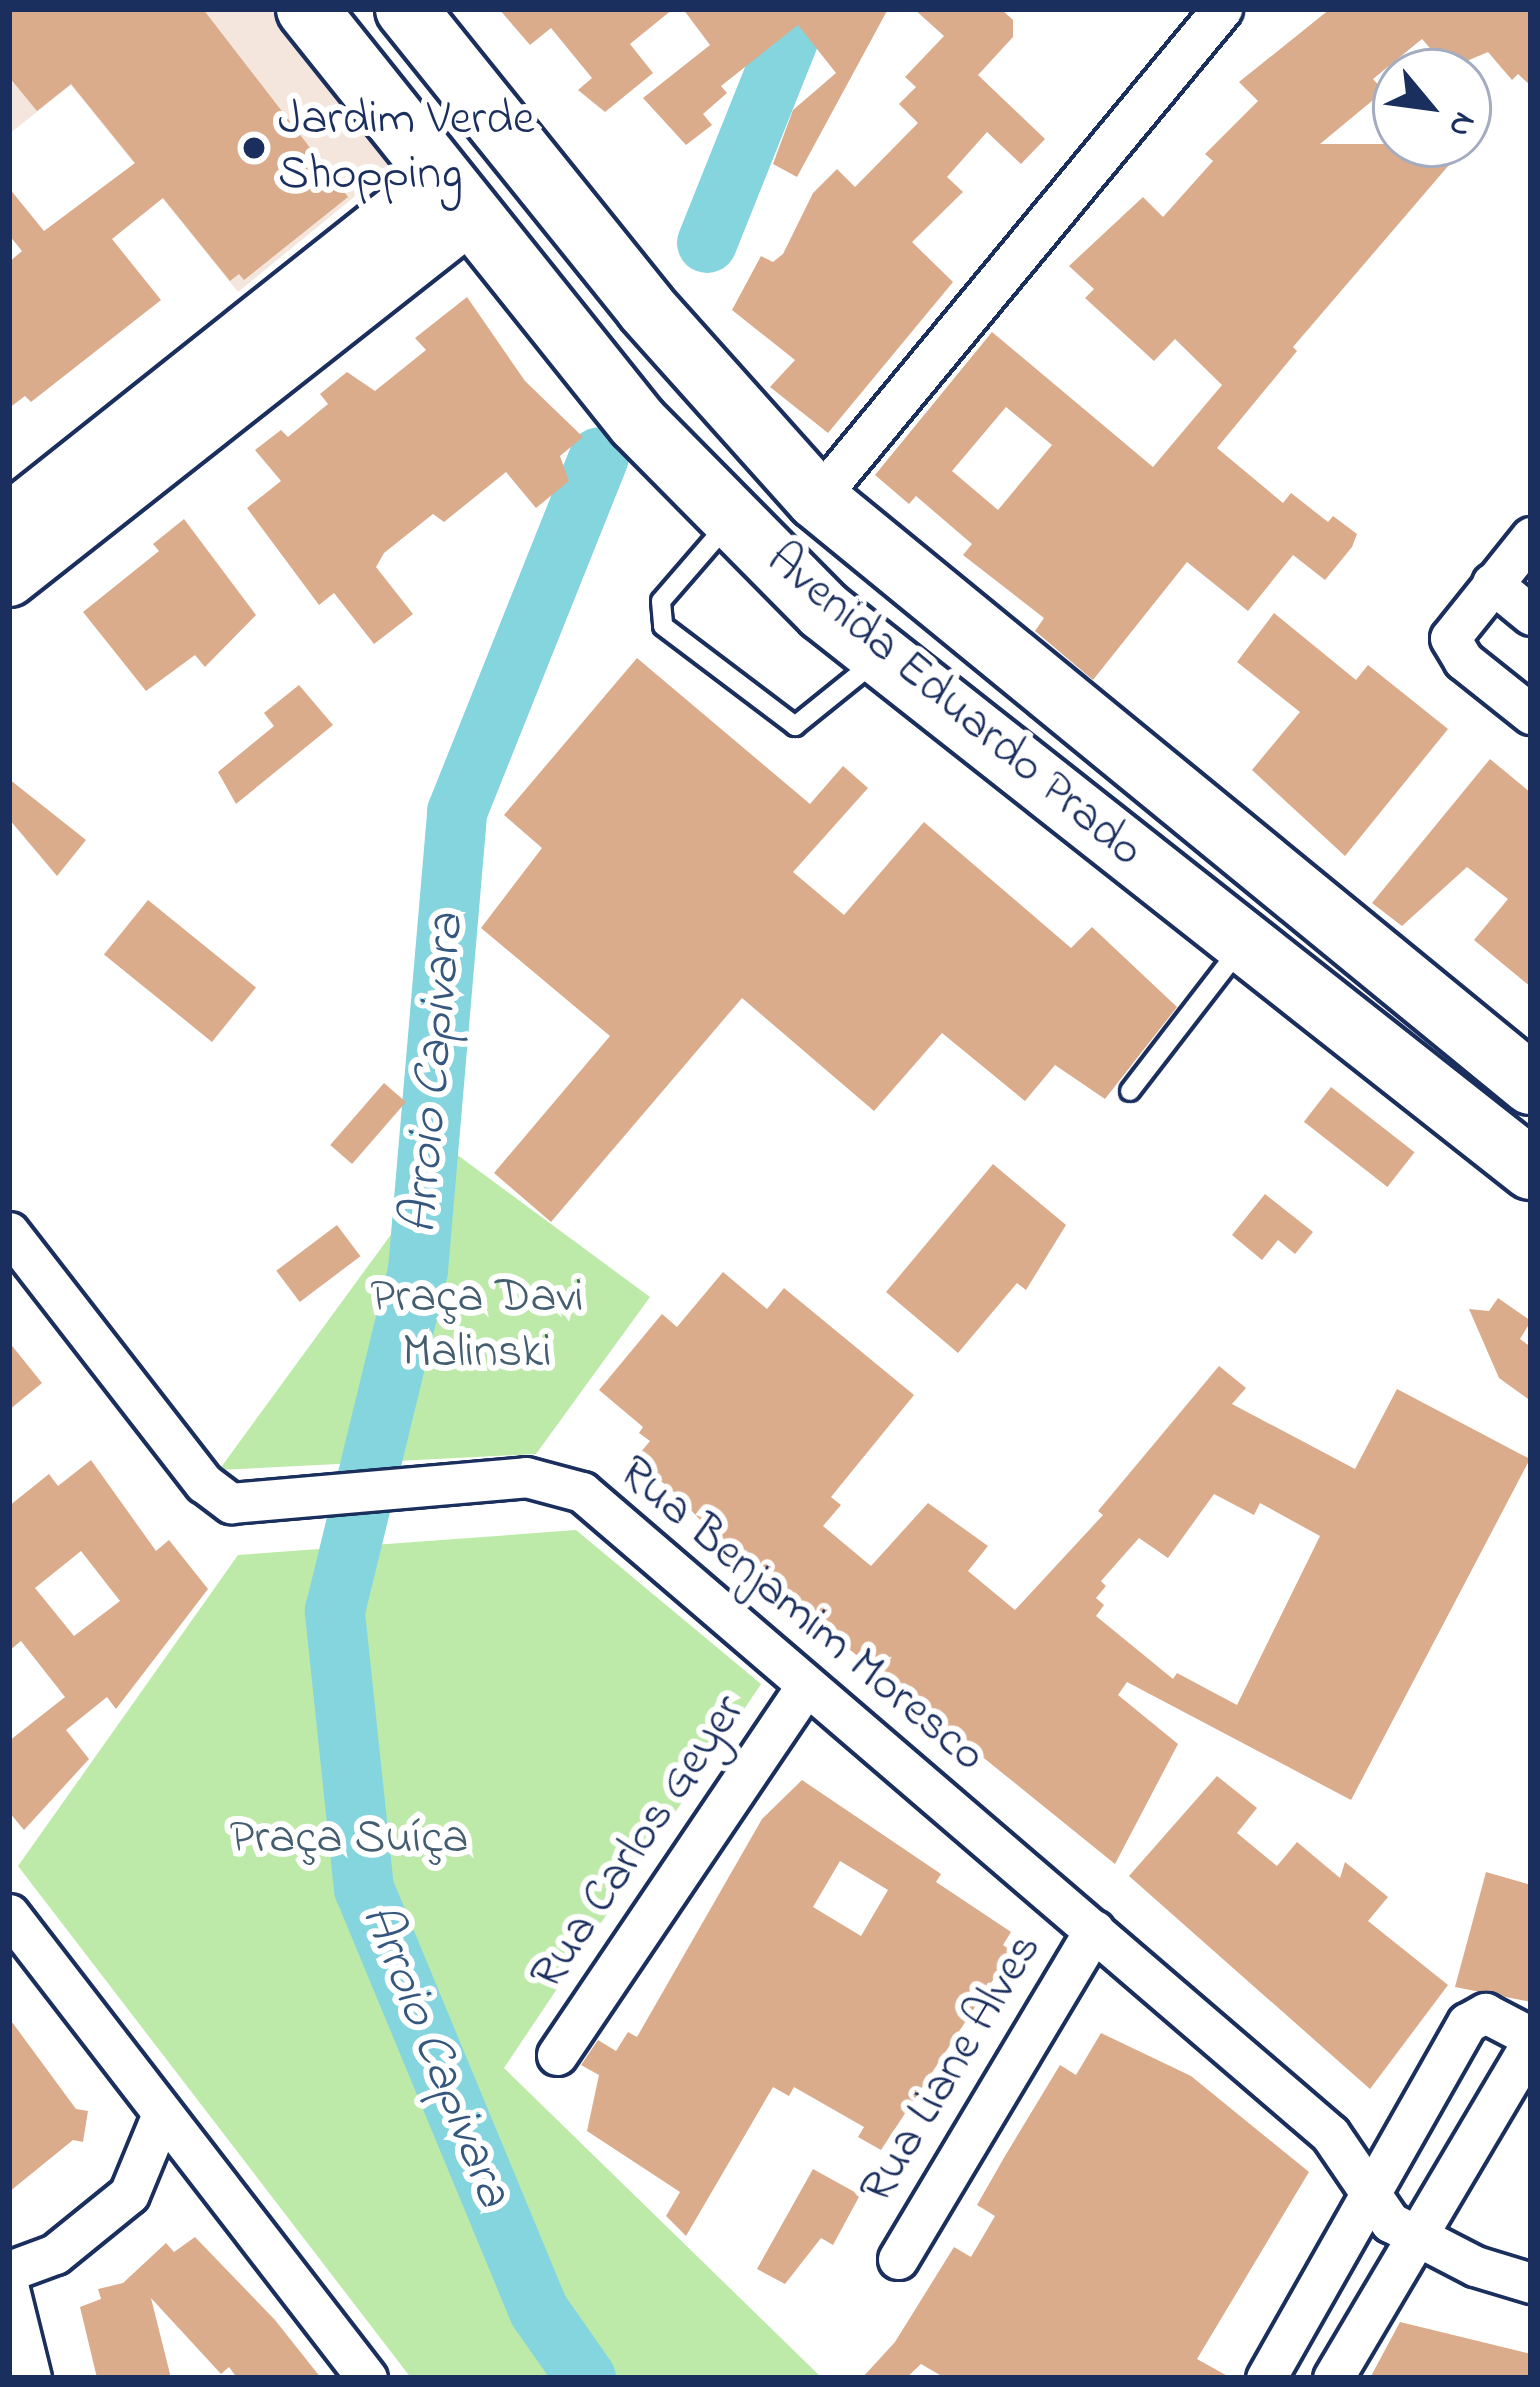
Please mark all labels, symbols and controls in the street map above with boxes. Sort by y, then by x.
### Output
north arrow [1372,48,1492,168]
place label: Jardim Verde Shopping [278,91,535,204]
text: N [1434,103,1487,145]
marker: Jardim Verde Shopping [241,135,267,161]
street label: Avenida Eduardo Prado [754,532,1154,880]
water label: Arroio Capivara [391,911,479,1237]
park label: Praça Davi Malinski [370,1269,584,1382]
street label: Rua Benjamim Moresco [606,1445,996,1785]
street label: Rua Carlos Geyer [519,1685,759,2001]
park label: Praça Suíça [230,1811,468,1869]
water label: Arroio Capivara [345,1896,523,2216]
street label: Rua Liane Alves [849,1924,1055,2214]

